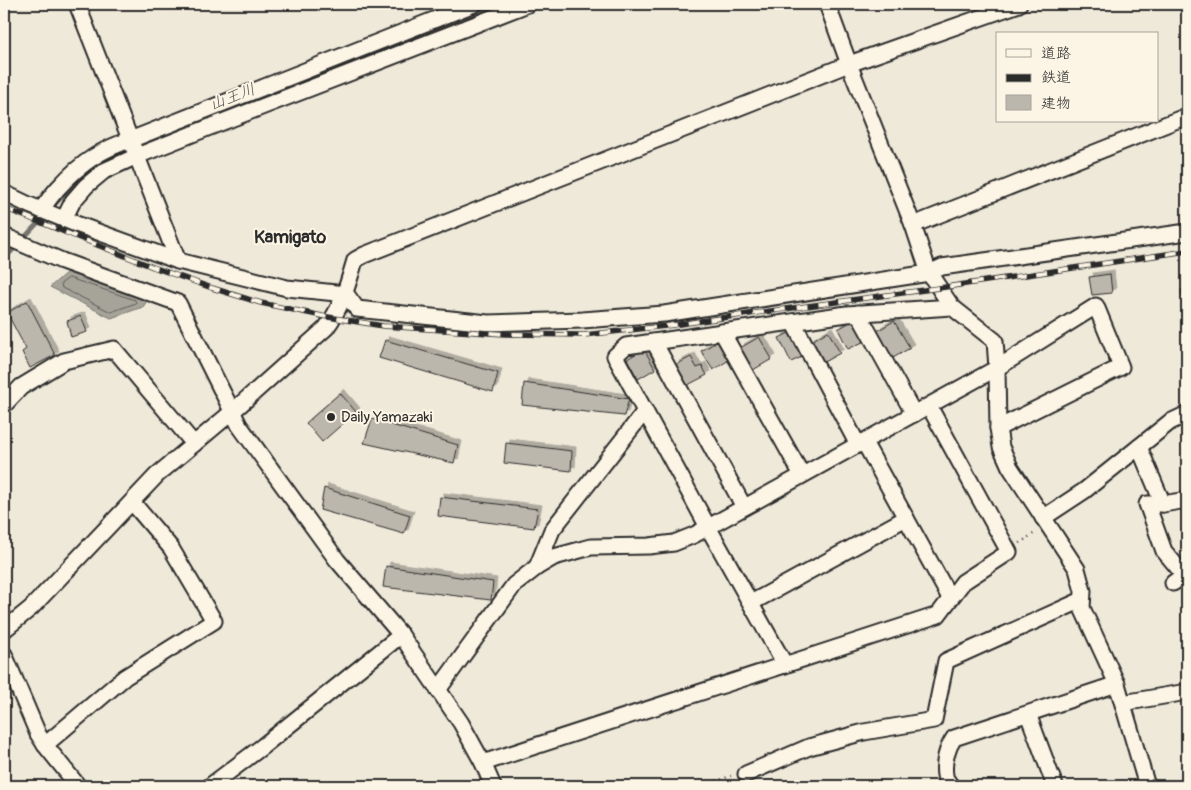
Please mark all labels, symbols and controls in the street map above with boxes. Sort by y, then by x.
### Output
legend [996,32,1158,122]
text: 道路 [1041,44,1071,63]
text: 鉄道 [1041,68,1071,87]
water label: 山王川 [206,79,258,115]
text: 建物 [1041,94,1071,113]
district label: Kamigato [254,226,326,249]
place label: Daily Yamazaki [341,408,433,427]
marker: Daily Yamazaki [325,411,337,423]

